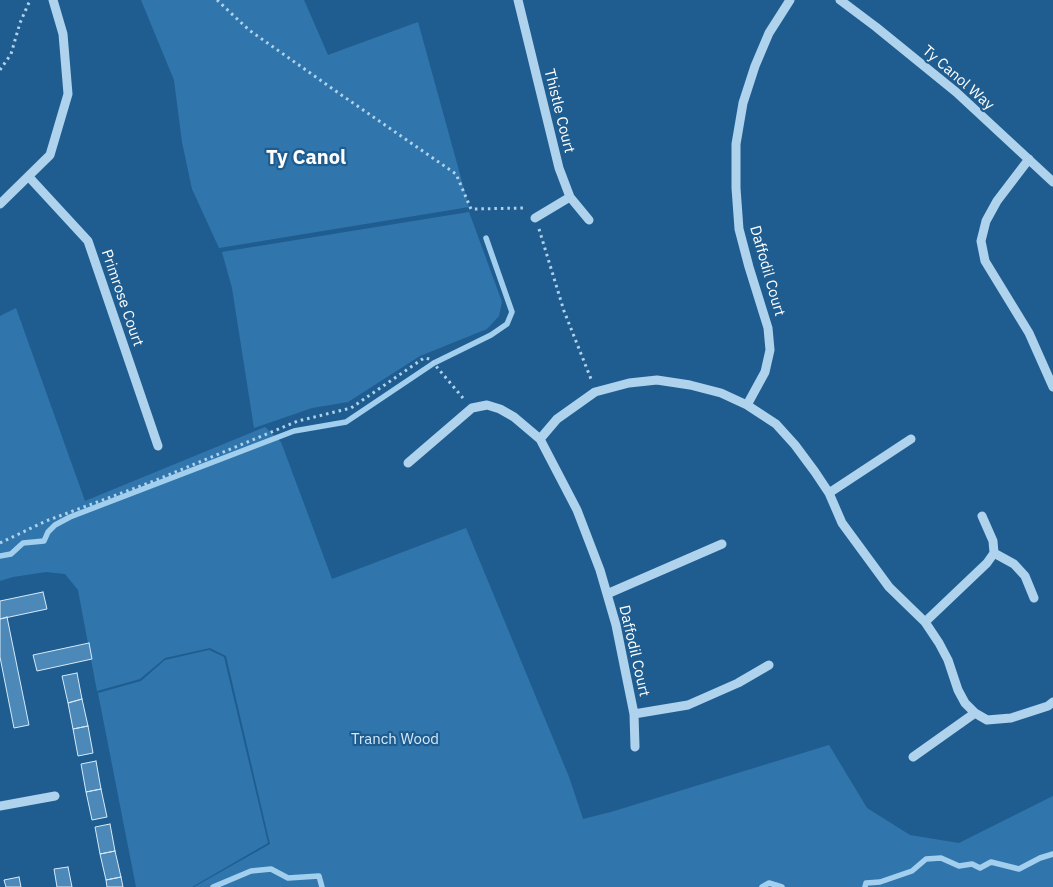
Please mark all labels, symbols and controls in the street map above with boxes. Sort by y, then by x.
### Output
street label: Ty Canol Way [918,42,998,114]
street label: Thistle Court [540,67,578,155]
district label: Ty Canol [266,146,346,170]
street label: Daffodil Court [745,224,789,318]
street label: Primrose Court [97,247,147,349]
street label: Daffodil Court [615,604,653,698]
park label: Tranch Wood [351,731,439,749]

